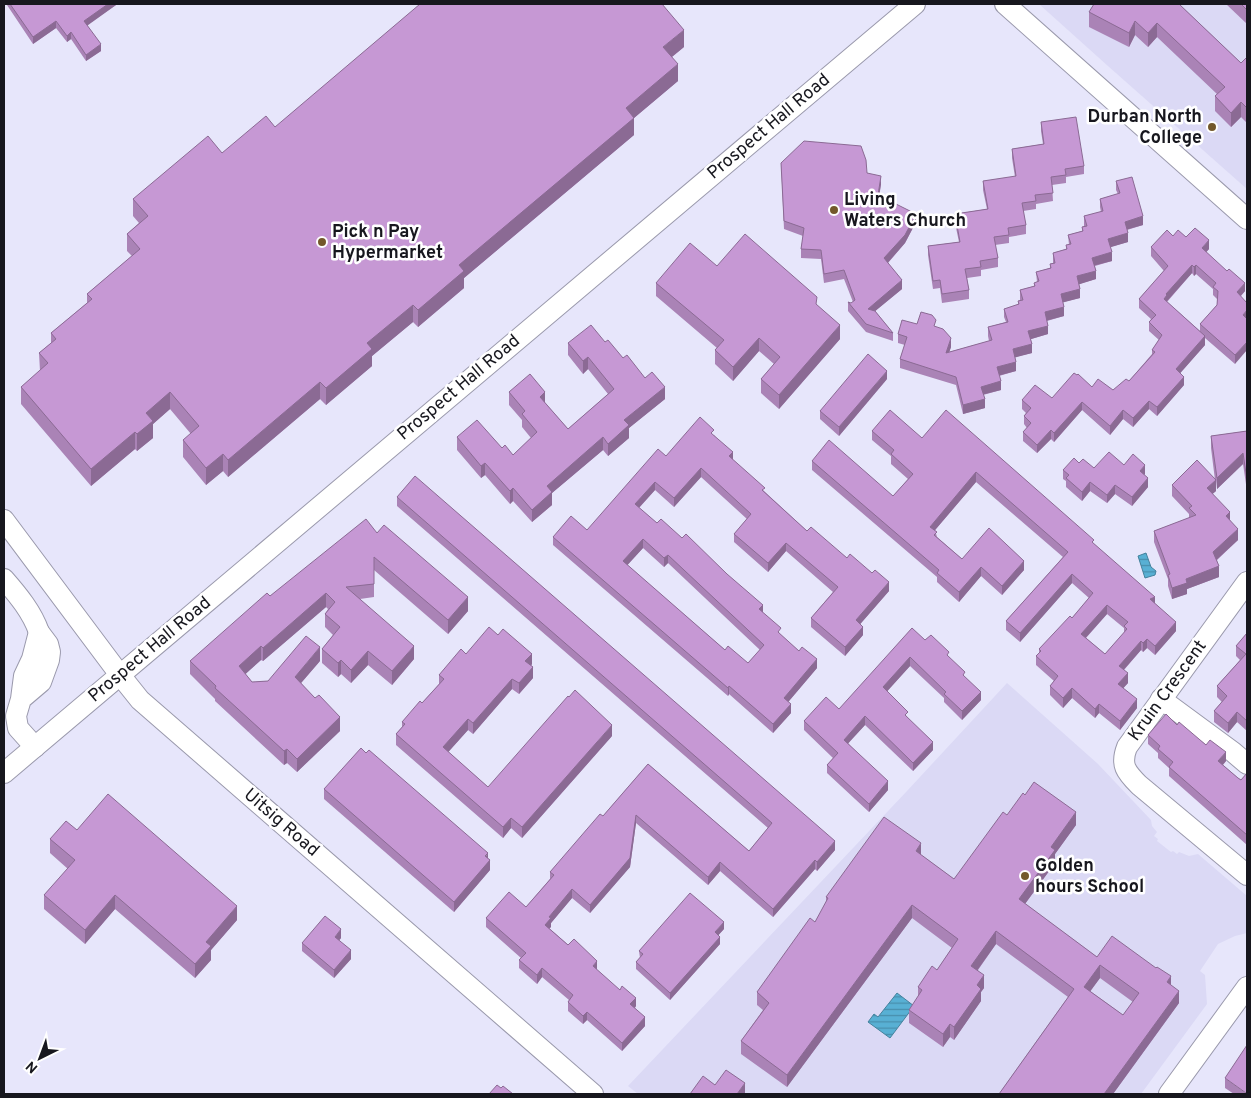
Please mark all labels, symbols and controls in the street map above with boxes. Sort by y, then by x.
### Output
street label: Prospect Hall Road [703,69,835,185]
place label: Durban North College [1087,106,1202,150]
marker: Durban North College [1206,121,1218,133]
place label: Living Waters Church [844,189,966,233]
marker: Living Waters Church [828,204,840,216]
place label: Pick n Pay Hypermarket [332,221,443,265]
marker: Pick n Pay Hypermarket [316,236,328,248]
street label: Prospect Hall Road [393,330,525,446]
street label: Prospect Hall Road [84,592,216,708]
street label: Kruin Crescent [1124,636,1212,746]
street label: Uitsig Road [238,784,324,862]
place label: Golden hours School [1035,855,1144,899]
marker: Golden hours School [1019,870,1031,882]
north arrow [15,1033,65,1083]
text: N [23,1057,42,1076]

